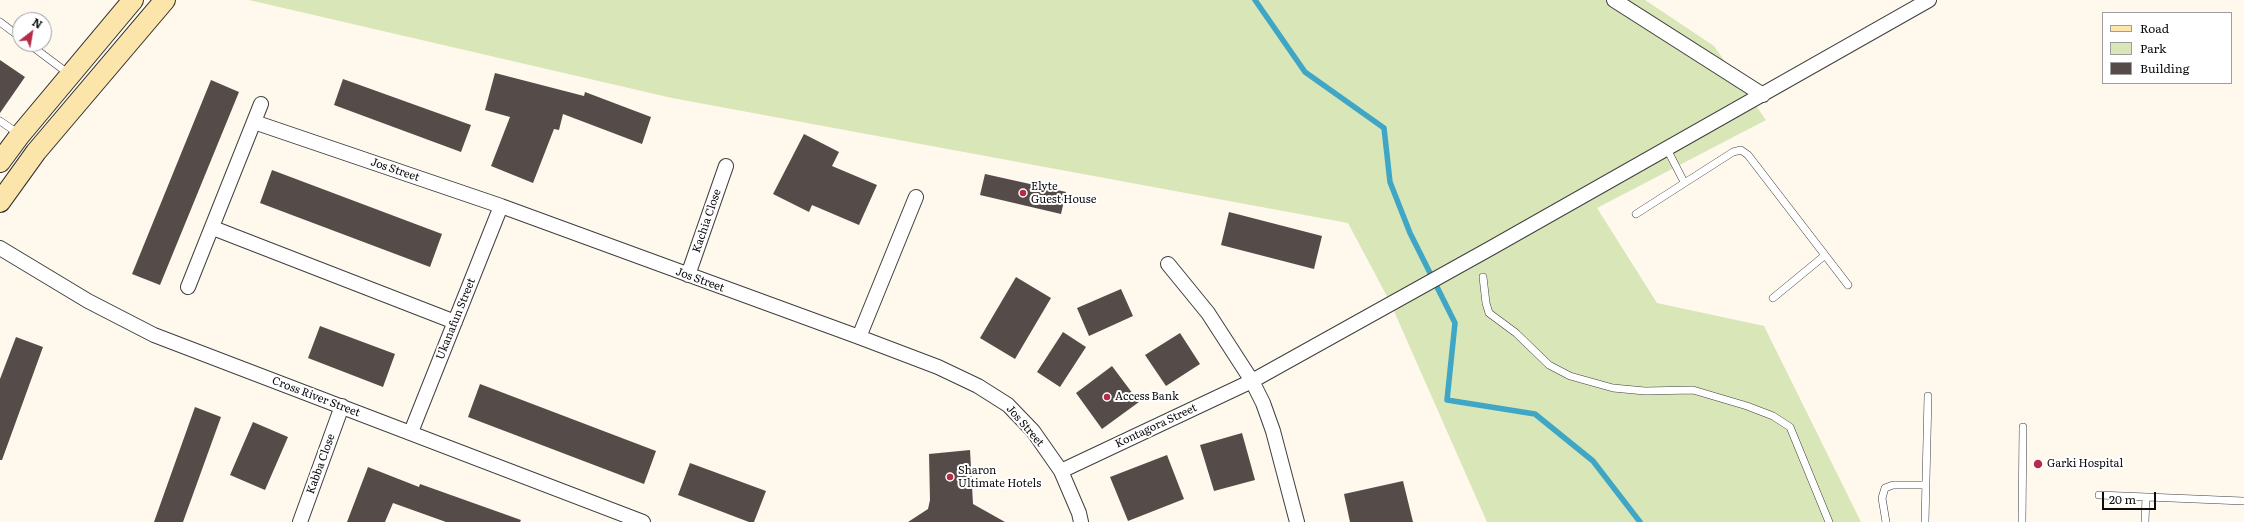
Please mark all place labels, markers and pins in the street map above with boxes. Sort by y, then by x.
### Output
place label: Elyte Guest House [1031,180,1096,206]
marker: Elyte Guest House [1018,188,1028,198]
place label: Access Bank [1115,390,1179,404]
marker: Access Bank [1102,392,1112,402]
place label: Garki Hospital [2047,457,2123,471]
marker: Garki Hospital [2032,458,2044,470]
place label: Sharon Ultimate Hotels [958,464,1041,490]
marker: Sharon Ultimate Hotels [945,472,955,482]

